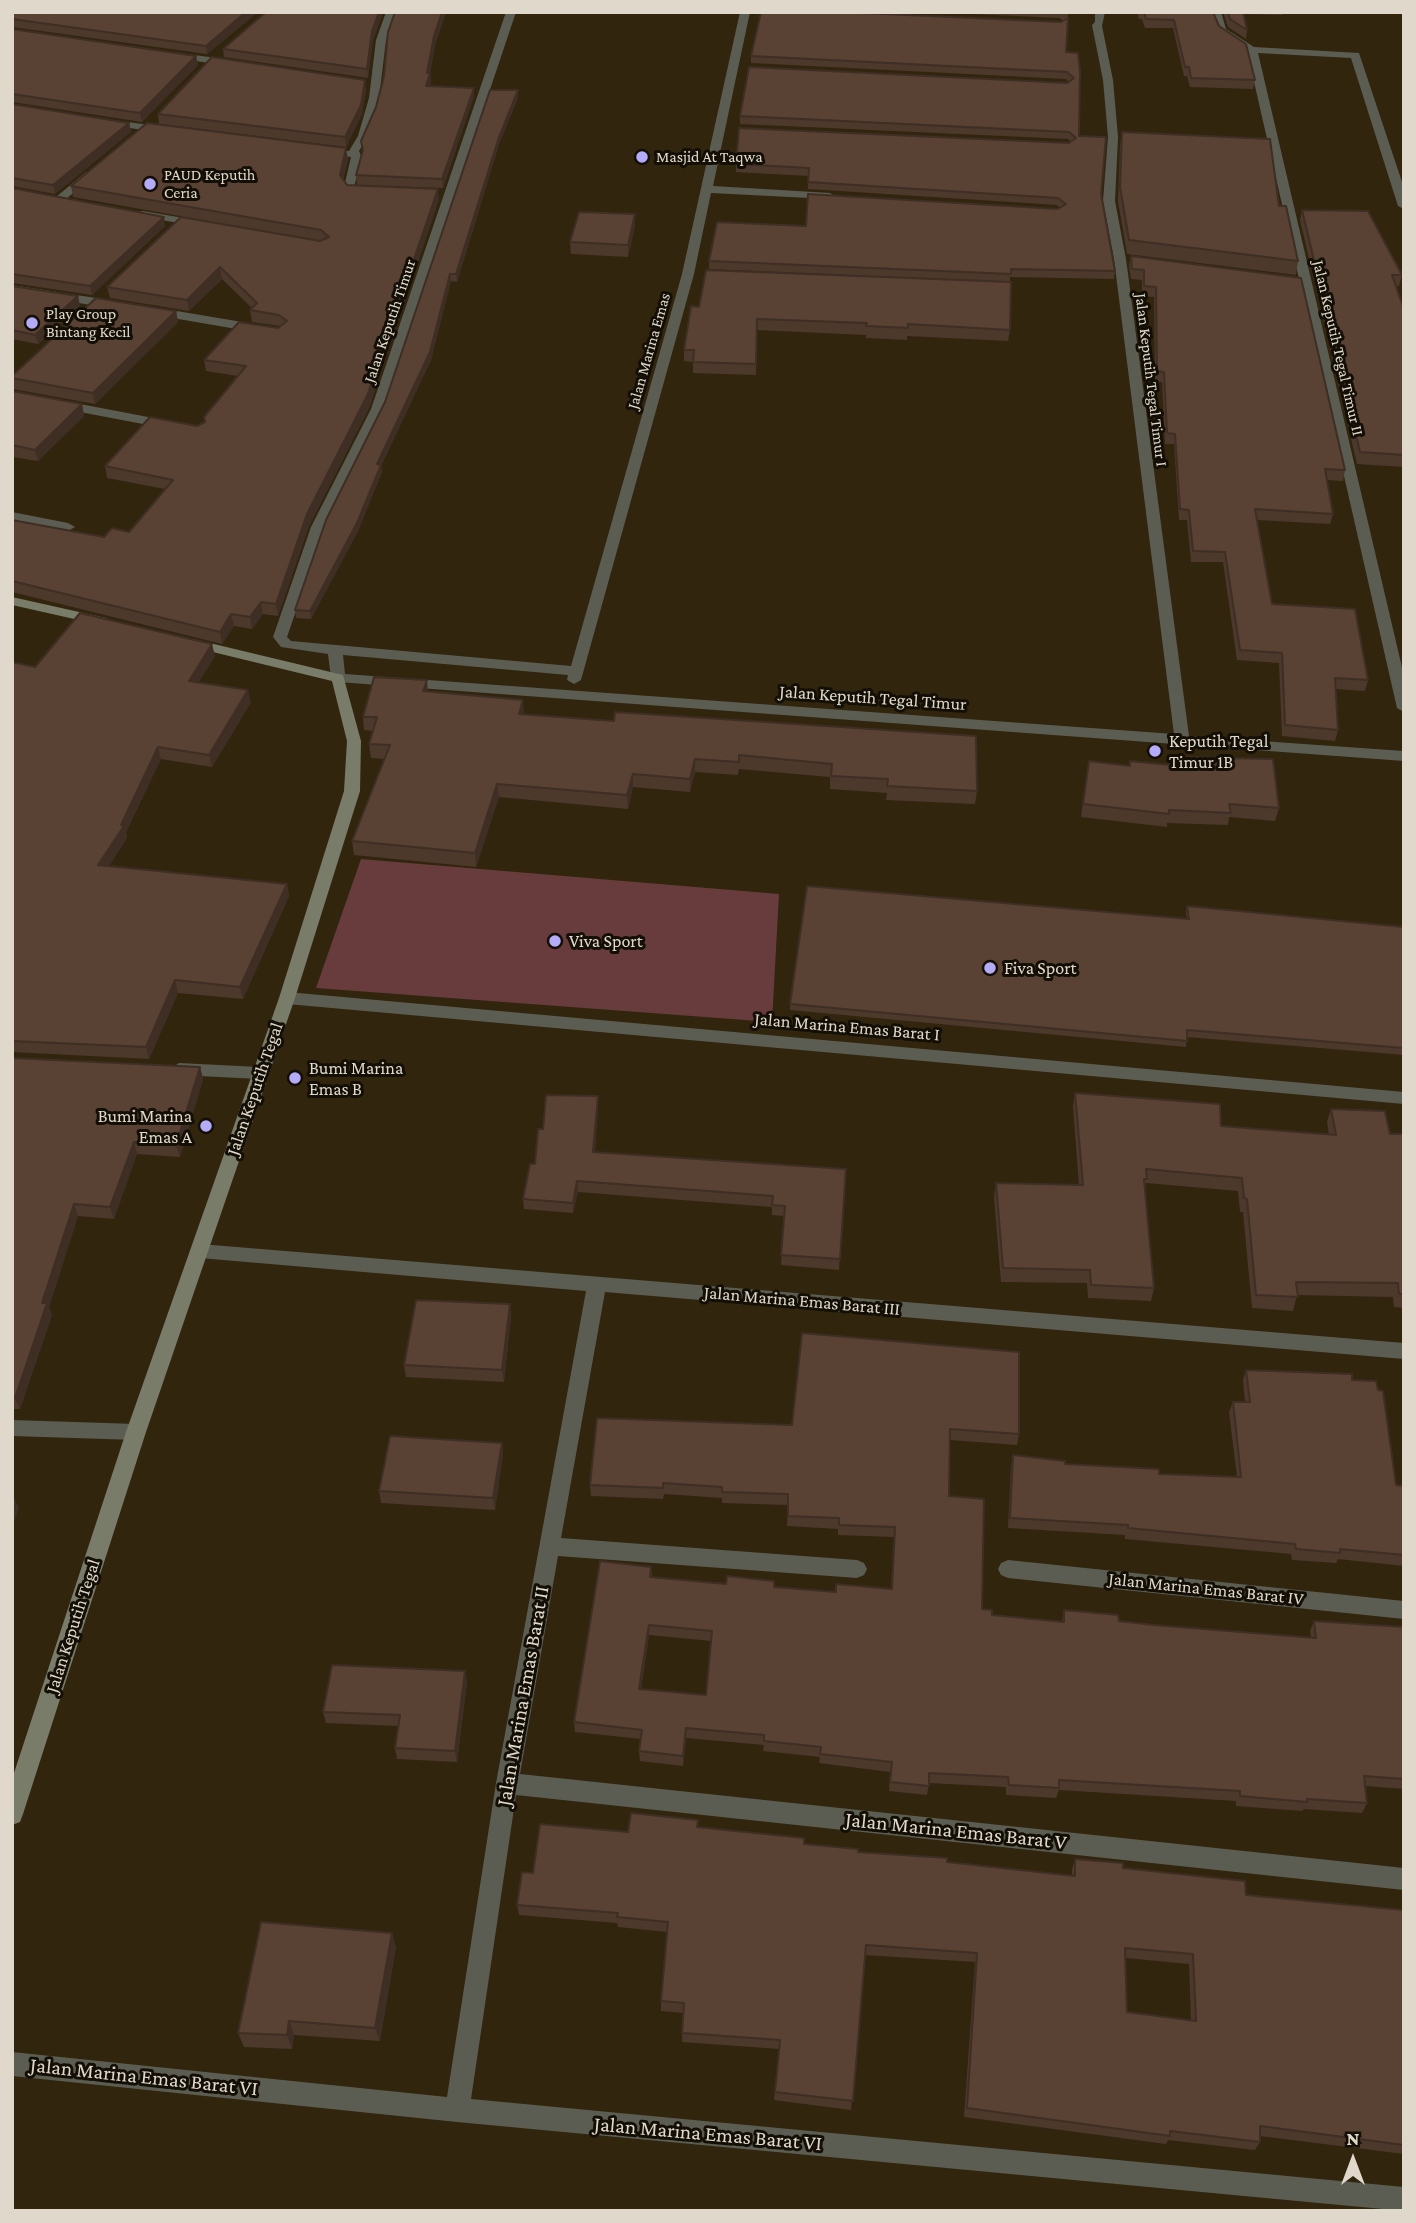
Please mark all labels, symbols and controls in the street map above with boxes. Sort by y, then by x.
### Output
place label: Masjid At Taqwa [656,147,763,167]
marker: Masjid At Taqwa [634,149,650,165]
place label: PAUD Keputih Ceria [164,165,255,203]
marker: PAUD Keputih Ceria [142,176,158,192]
street label: Jalan Keputih Timur [360,257,420,385]
street label: Jalan Keputih Tegal Timur II [1308,258,1368,438]
street label: Jalan Marina Emas [623,291,675,411]
street label: Jalan Keputih Tegal Timur I [1131,292,1171,468]
place label: Play Group Bintang Kecil [46,304,131,342]
marker: Play Group Bintang Kecil [24,315,40,331]
street label: Jalan Keputih Tegal Timur [779,681,967,715]
place label: Keputih Tegal Timur 1B [1169,730,1268,772]
marker: Keputih Tegal Timur 1B [1147,743,1163,759]
place label: Viva Sport [569,930,643,952]
marker: Viva Sport [547,933,563,949]
place label: Fiva Sport [1004,957,1077,979]
marker: Fiva Sport [982,960,998,976]
street label: Jalan Marina Emas Barat I [753,1008,941,1046]
street label: Jalan Keputih Tegal [222,1020,288,1158]
place label: Bumi Marina Emas B [309,1057,403,1100]
marker: Bumi Marina Emas B [287,1070,303,1086]
place label: Bumi Marina Emas A [98,1105,192,1148]
marker: Bumi Marina Emas A [198,1118,214,1134]
street label: Jalan Marina Emas Barat III [703,1282,901,1320]
street label: Jalan Keputih Tegal [41,1556,105,1696]
street label: Jalan Marina Emas Barat IV [1107,1568,1305,1610]
street label: Jalan Marina Emas Barat II [491,1584,555,1808]
street label: Jalan Marina Emas Barat V [844,1807,1068,1855]
street label: Jalan Marina Emas Barat VI [29,2053,259,2101]
street label: Jalan Marina Emas Barat VI [593,2111,823,2157]
north arrow [1318,2125,1388,2195]
text: N [1347,2128,1359,2149]

